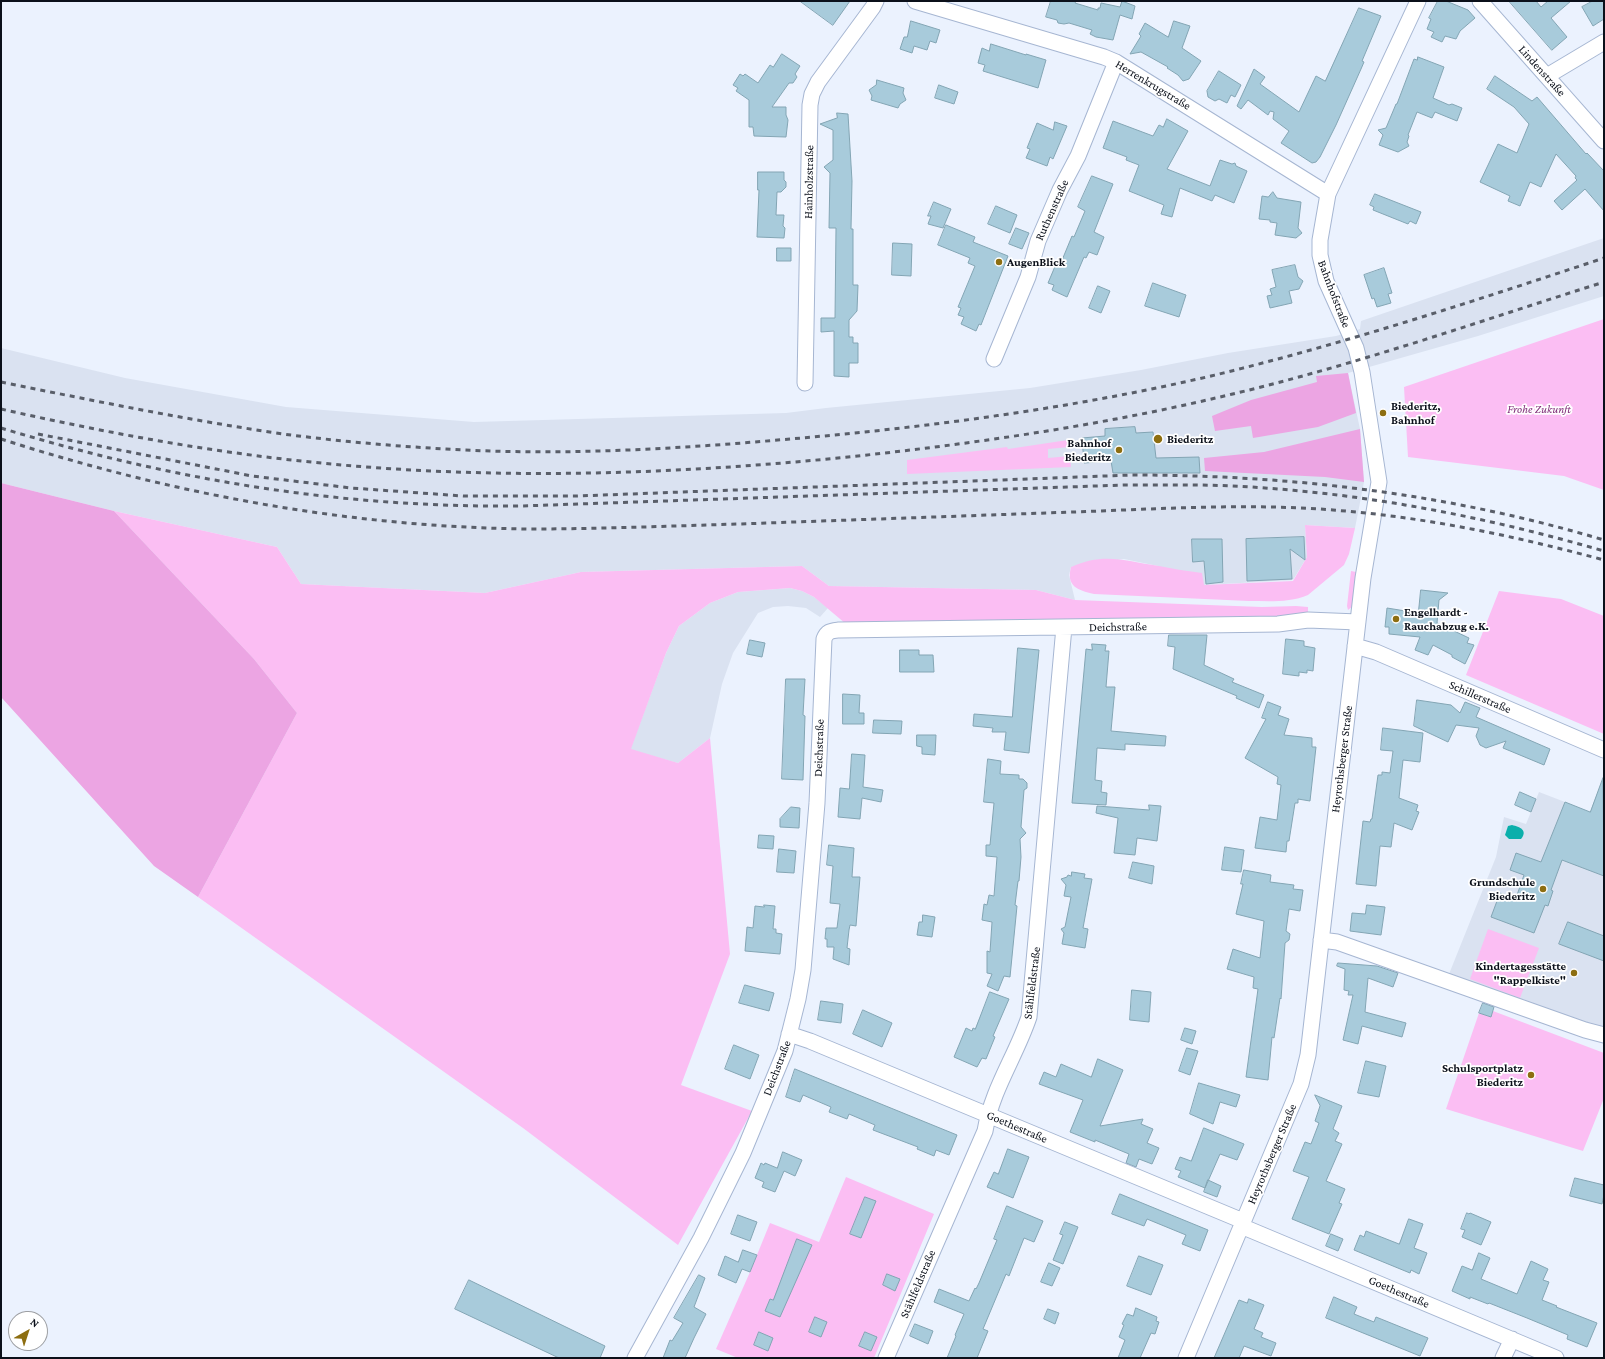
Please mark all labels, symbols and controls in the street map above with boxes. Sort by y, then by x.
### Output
street label: Lindenstraße [1515,42,1569,100]
street label: Herrenkrugstraße [1113,57,1193,113]
street label: Hainholzstraße [801,145,817,219]
street label: Ruthenstraße [1032,177,1072,243]
place label: AugenBlick [1007,255,1065,269]
marker: AugenBlick [994,257,1004,267]
street label: Bahnhofstraße [1315,258,1353,330]
place label: Biederitz, Bahnhof [1391,399,1441,427]
park label: Frohe Zukunft [1507,402,1571,416]
marker: Biederitz, Bahnhof [1378,408,1388,418]
place label: Biederitz [1167,432,1213,446]
marker: Biederitz [1152,433,1164,445]
place label: Bahnhof Biederitz [1065,436,1111,464]
marker: Bahnhof Biederitz [1114,445,1124,455]
place label: Engelhardt - Rauchabzug e.K. [1404,605,1489,633]
marker: Engelhardt - Rauchabzug e.K. [1391,614,1401,624]
street label: Deichstraße [1089,619,1147,635]
street label: Schillerstraße [1447,677,1513,717]
street label: Heyrothsberger Straße [1328,705,1356,813]
street label: Deichstraße [811,719,827,777]
place label: Grundschule Biederitz [1469,875,1535,903]
marker: Grundschule Biederitz [1538,884,1548,894]
street label: Stählfeldstraße [1020,946,1044,1020]
place label: Kindertagesstätte "Rappelkiste" [1475,959,1566,987]
marker: Kindertagesstätte "Rappelkiste" [1569,968,1579,978]
street label: Deichstraße [760,1038,794,1098]
place label: Schulsportplatz Biederitz [1442,1061,1523,1089]
marker: Schulsportplatz Biederitz [1526,1070,1536,1080]
street label: Heyrothsberger Straße [1244,1102,1300,1206]
street label: Goethestraße [984,1108,1050,1146]
street label: Stählfeldstraße [897,1248,939,1320]
street label: Goethestraße [1366,1273,1432,1311]
north arrow [8,1311,48,1351]
text: N [28,1315,42,1329]

